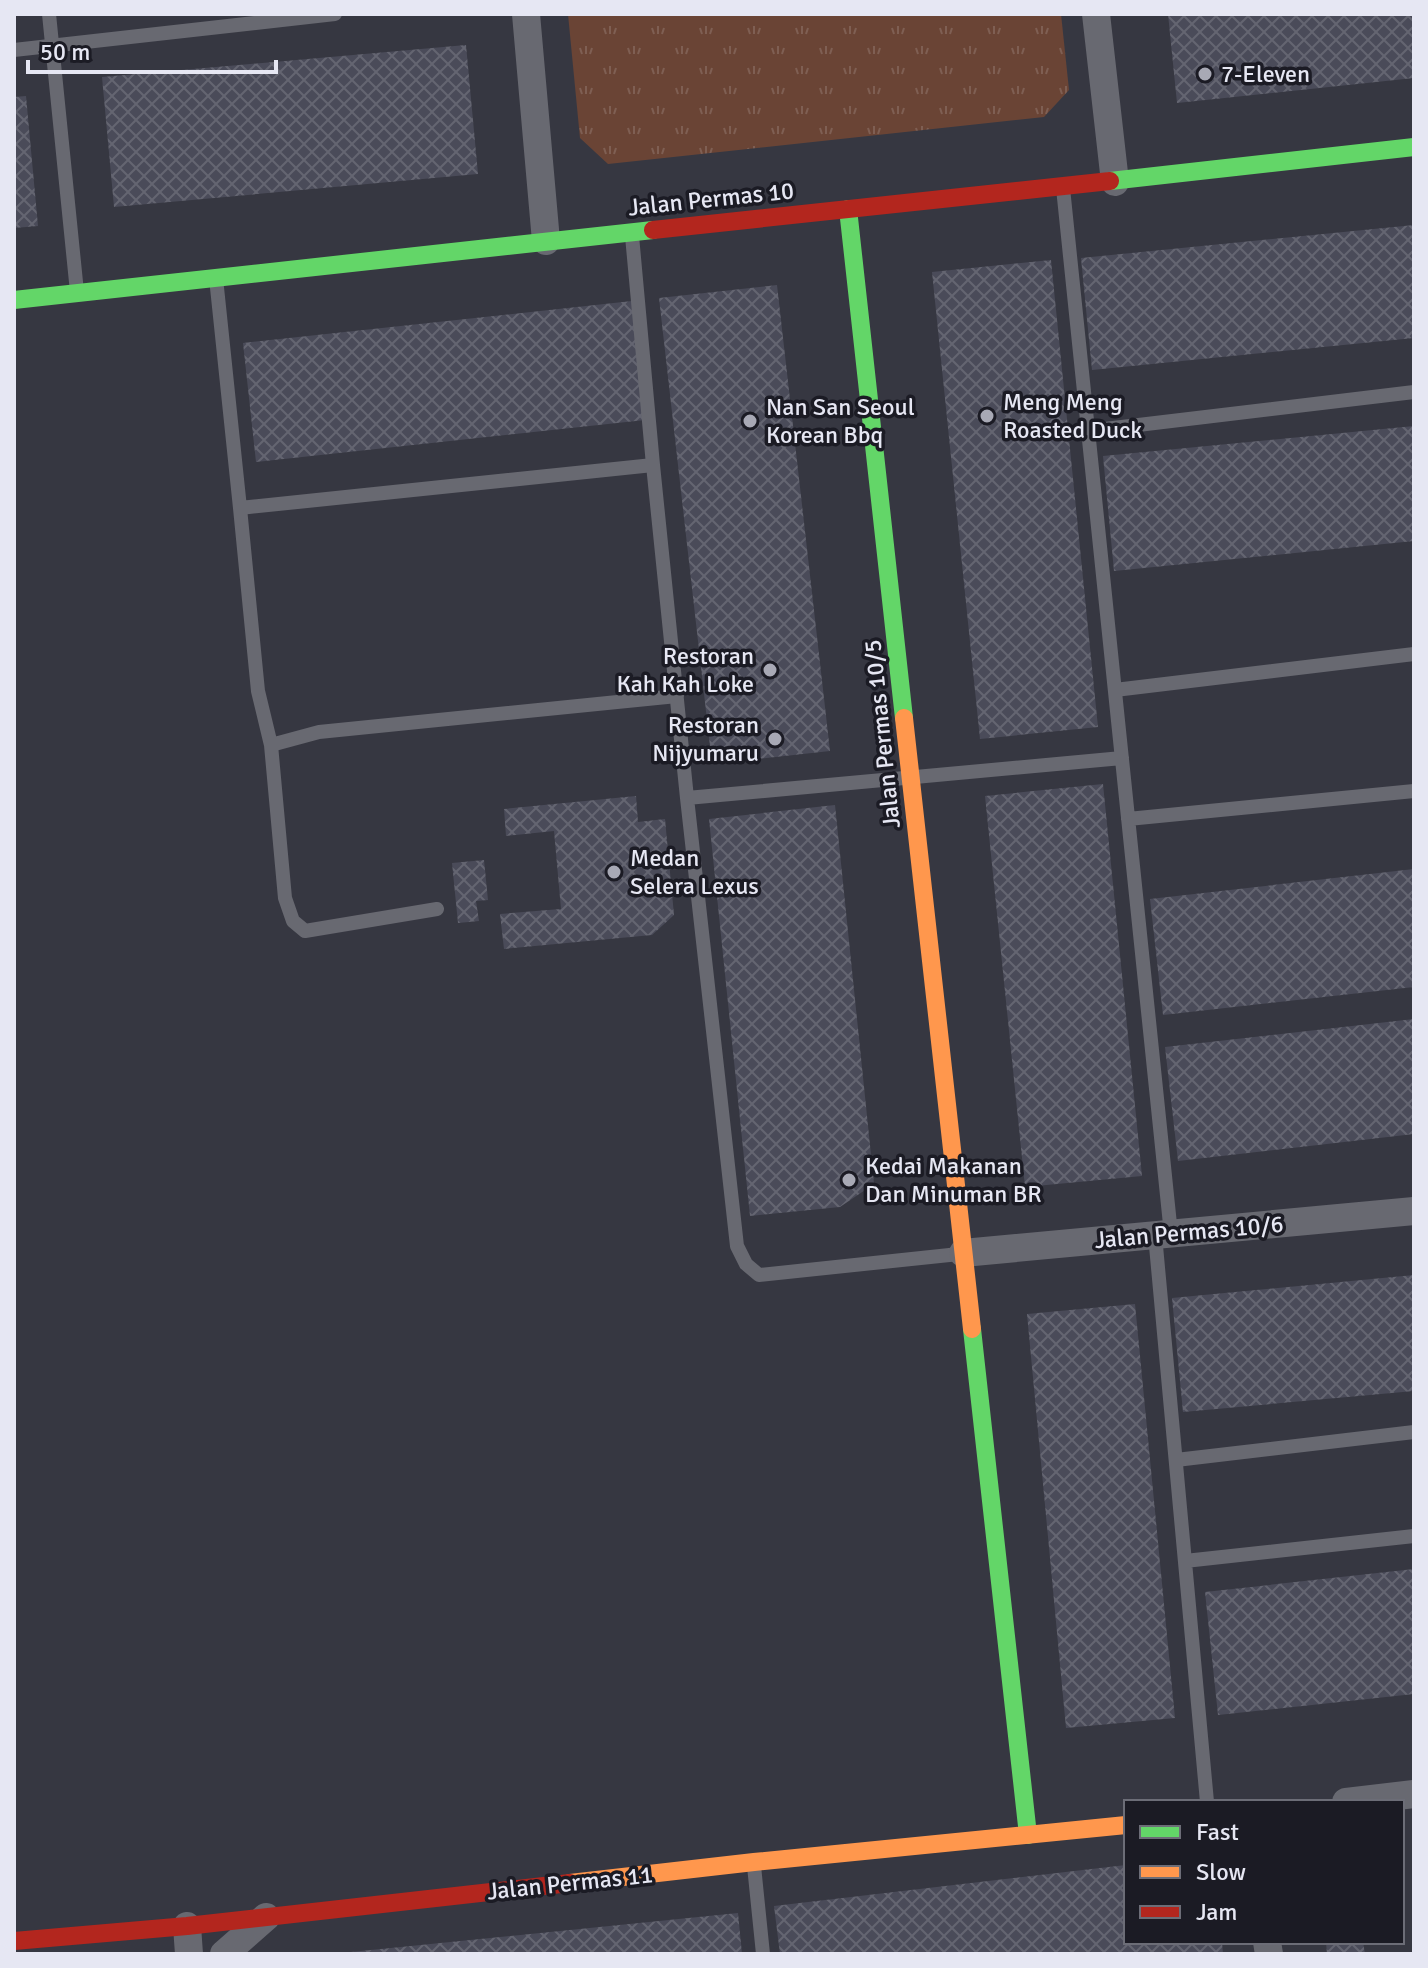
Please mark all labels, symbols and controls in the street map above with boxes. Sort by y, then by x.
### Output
scale bar [28,24,276,74]
text: 50 m [40,37,90,67]
place label: 7-Eleven [1221,59,1310,89]
marker: 7-Eleven [1196,65,1214,83]
street label: Jalan Permas 10 [627,175,795,223]
place label: Meng Meng Roasted Duck [1003,387,1142,445]
place label: Nan San Seoul Korean Bbq [766,392,915,450]
marker: Meng Meng Roasted Duck [978,407,996,425]
marker: Nan San Seoul Korean Bbq [741,412,759,430]
street label: Jalan Permas 10/5 [857,638,907,830]
place label: Restoran Kah Kah Loke [616,641,754,699]
marker: Restoran Kah Kah Loke [761,661,779,679]
place label: Restoran Nijyumaru [652,710,759,768]
marker: Restoran Nijyumaru [766,730,784,748]
place label: Medan Selera Lexus [630,843,759,901]
marker: Medan Selera Lexus [605,863,623,881]
place label: Kedai Makanan Dan Minuman BR [865,1151,1042,1209]
marker: Kedai Makanan Dan Minuman BR [840,1171,858,1189]
street label: Jalan Permas 10/6 [1093,1209,1285,1255]
legend [1124,1800,1404,1944]
text: Fast [1196,1817,1239,1847]
text: Slow [1196,1857,1246,1887]
street label: Jalan Permas 11 [486,1859,654,1907]
text: Jam [1196,1897,1237,1927]

